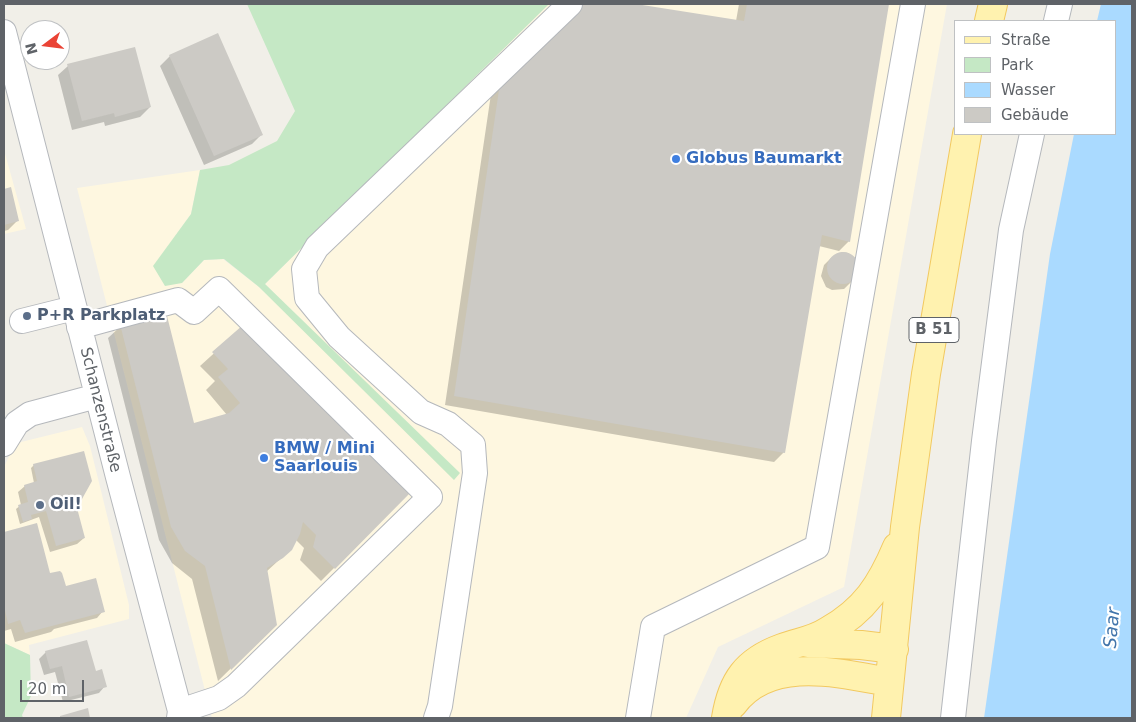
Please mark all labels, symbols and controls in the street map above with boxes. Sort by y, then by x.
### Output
north arrow [20,20,70,70]
legend [954,20,1116,135]
text: Straße [1001,31,1050,49]
text: N [22,41,41,56]
text: Park [1001,56,1033,74]
text: Wasser [1001,81,1055,99]
text: Gebäude [1001,106,1069,124]
place label: Globus Baumarkt [686,149,842,169]
marker: Globus Baumarkt [670,153,682,165]
place label: P+R Parkplatz [37,306,165,326]
marker: P+R Parkplatz [21,310,33,322]
road number: B 51 [909,318,959,342]
street label: Schanzenstraße [75,345,125,475]
place label: BMW / Mini Saarlouis [274,439,375,477]
marker: BMW / Mini Saarlouis [258,452,270,464]
place label: Oil! [50,495,82,515]
marker: Oil! [34,499,46,511]
water label: Saar [1100,607,1126,649]
scale bar [22,670,86,702]
text: 20 m [28,680,66,698]

